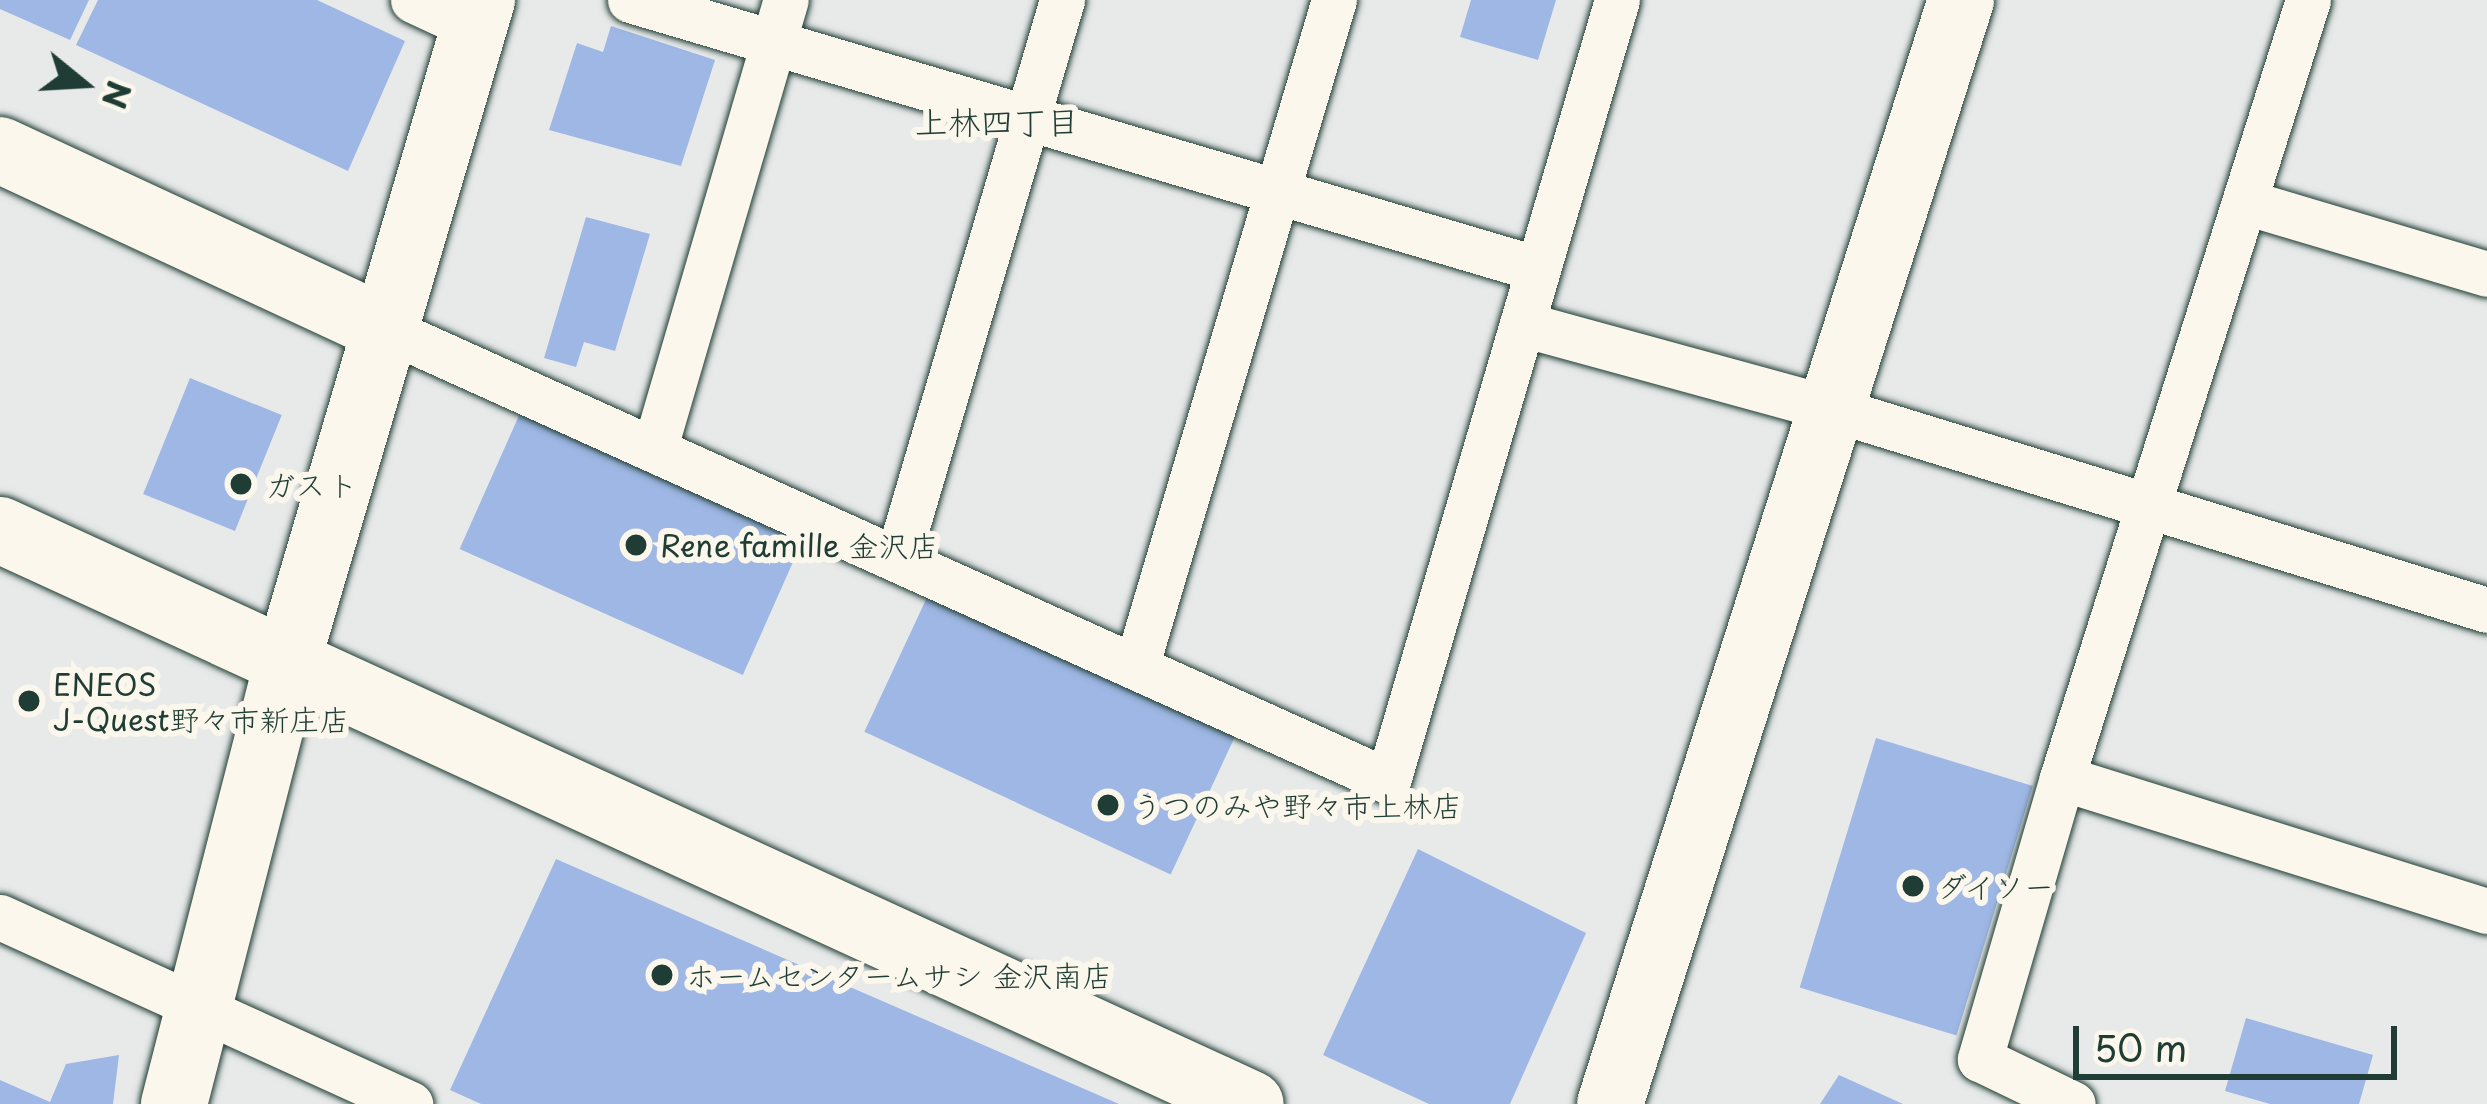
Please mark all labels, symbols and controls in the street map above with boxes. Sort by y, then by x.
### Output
north arrow [24,24,144,144]
text: N [90,75,146,115]
district label: 上林四丁目 [915,101,1079,141]
place label: ガスト [265,466,355,502]
marker: ガスト [228,471,254,497]
place label: Rene famille 金沢店 [660,527,940,563]
marker: Rene famille 金沢店 [623,532,649,558]
place label: ENEOS J-Quest野々市新庄店 [53,666,349,736]
marker: ENEOS J-Quest野々市新庄店 [16,688,42,714]
place label: うつのみや野々市上林店 [1132,787,1462,823]
marker: うつのみや野々市上林店 [1095,792,1121,818]
place label: ダイソー [1937,868,2057,904]
marker: ダイソー [1900,873,1926,899]
place label: ホームセンタームサシ 金沢南店 [686,957,1116,993]
marker: ホームセンタームサシ 金沢南店 [649,962,675,988]
scale bar [2079,1002,2403,1076]
text: 50 m [2094,1020,2187,1074]

